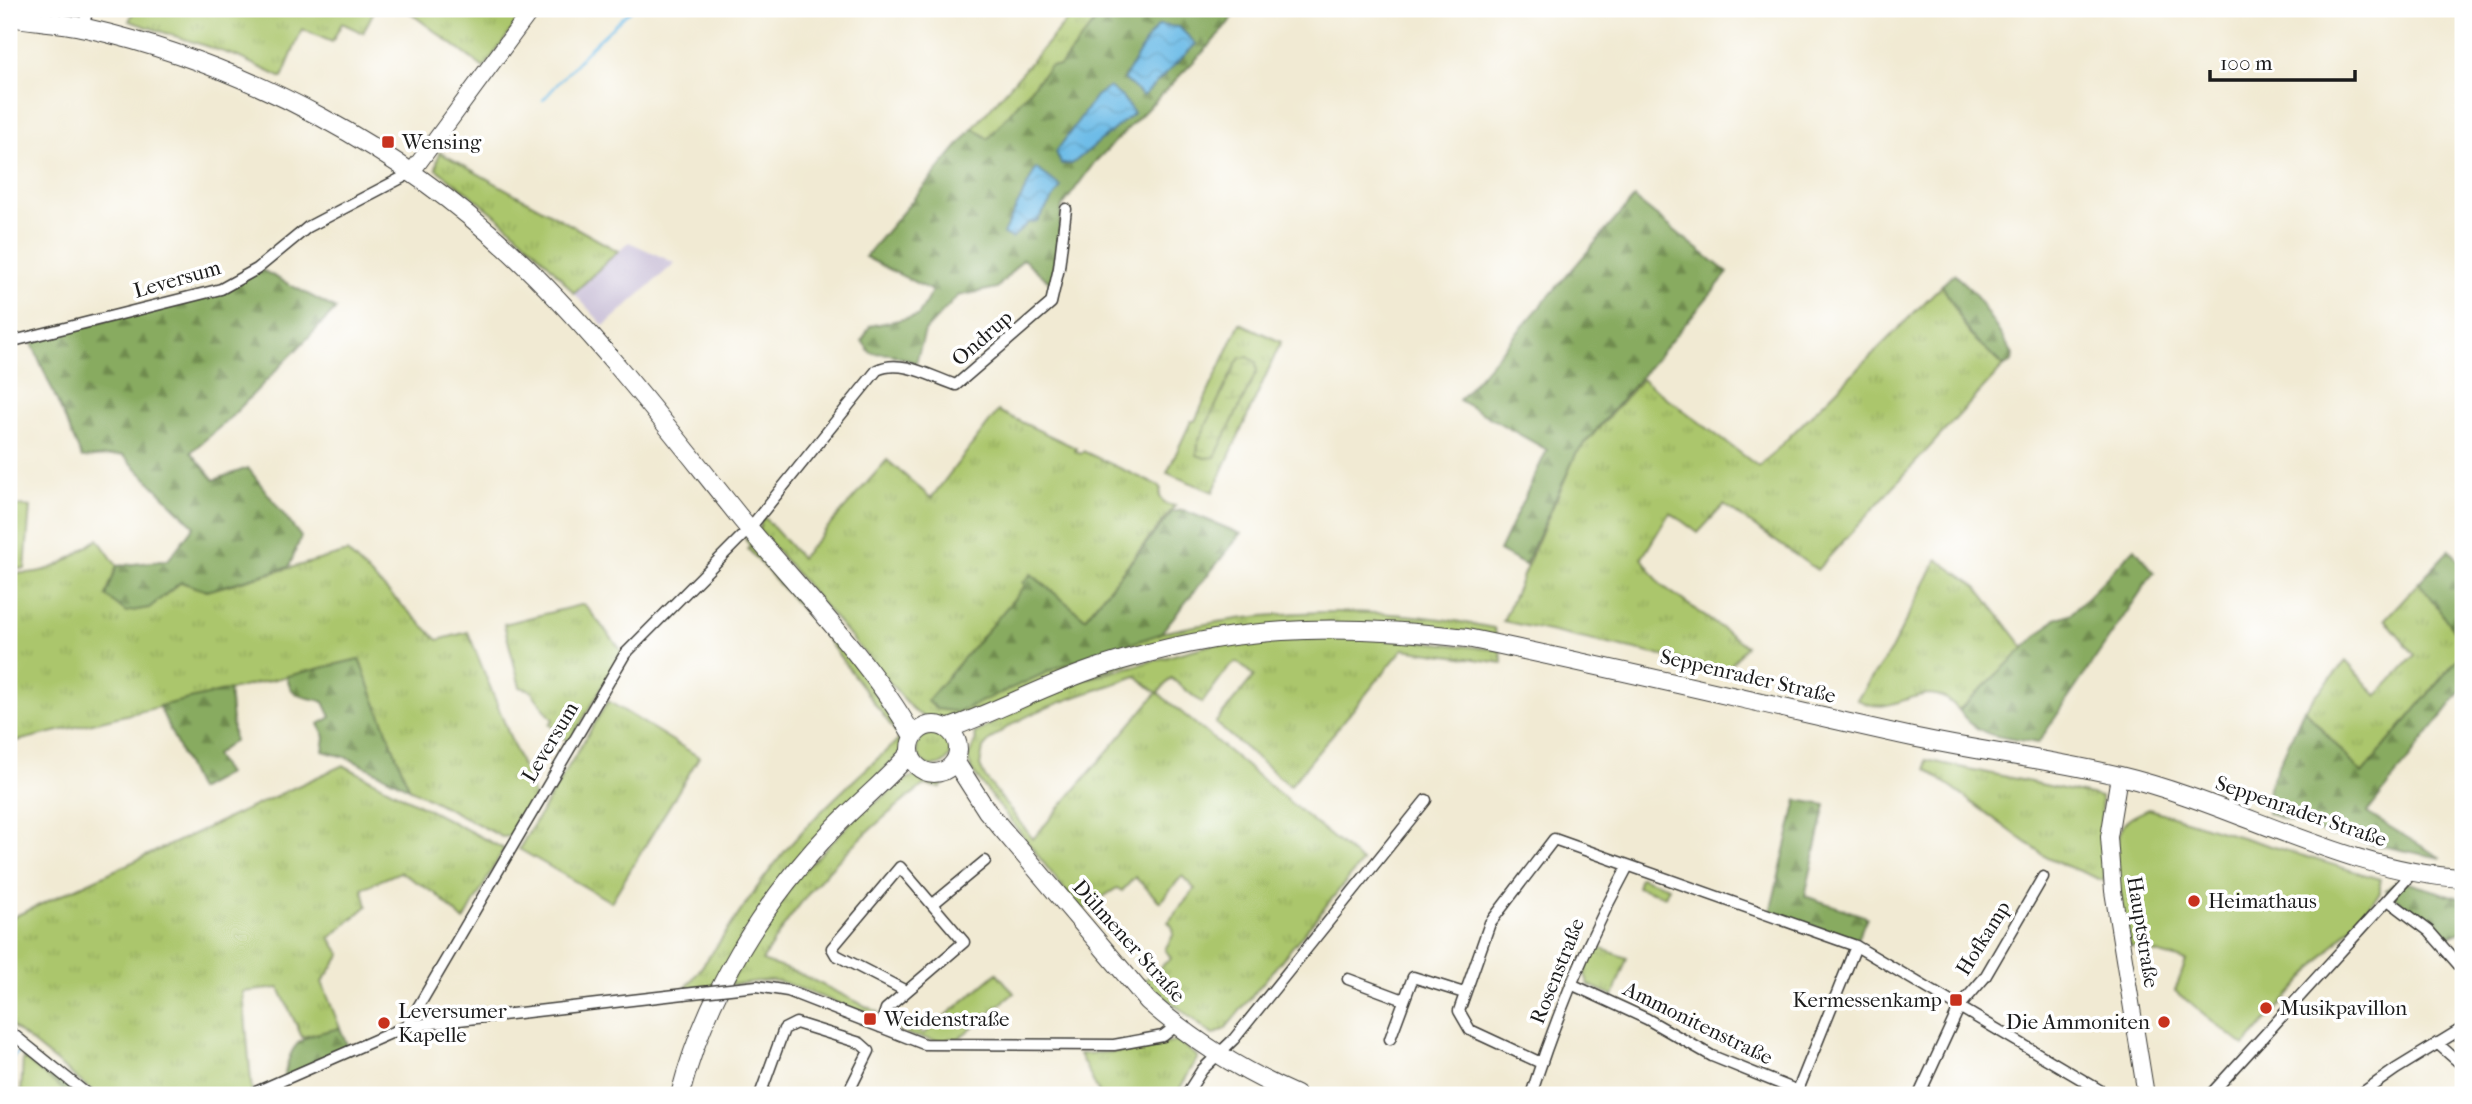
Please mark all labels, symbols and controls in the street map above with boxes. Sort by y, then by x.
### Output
scale bar [2210,38,2355,82]
text: 100 m [2220,51,2273,75]
place label: Wensing [401,130,482,154]
marker: Wensing [380,134,396,150]
street label: Leversum [131,255,224,303]
street label: Ondrup [947,305,1017,371]
street label: Seppenrader Straße [1658,644,1838,708]
street label: Leversum [517,697,584,787]
street label: Seppenrader Straße [2212,770,2390,852]
street label: Hauptstraße [2122,874,2164,990]
street label: Dülmener Straße [1068,875,1190,1007]
place label: Heimathaus [2208,889,2317,913]
marker: Heimathaus [2186,893,2202,909]
street label: Hofkamp [1951,896,2015,980]
street label: Rosenstraße [1525,915,1589,1027]
street label: Ammonitenstraße [1619,976,1777,1070]
place label: Kermessenkamp [1793,988,1942,1012]
marker: Kermessenkamp [1948,992,1964,1008]
place label: Musikpavillon [2280,996,2407,1020]
place label: Leversumer Kapelle [398,999,507,1047]
marker: Musikpavillon [2258,1000,2274,1016]
place label: Weidenstraße [883,1007,1009,1031]
place label: Die Ammoniten [2006,1010,2150,1034]
marker: Weidenstraße [862,1011,878,1027]
marker: Die Ammoniten [2156,1014,2172,1030]
marker: Leversumer Kapelle [376,1015,392,1031]

